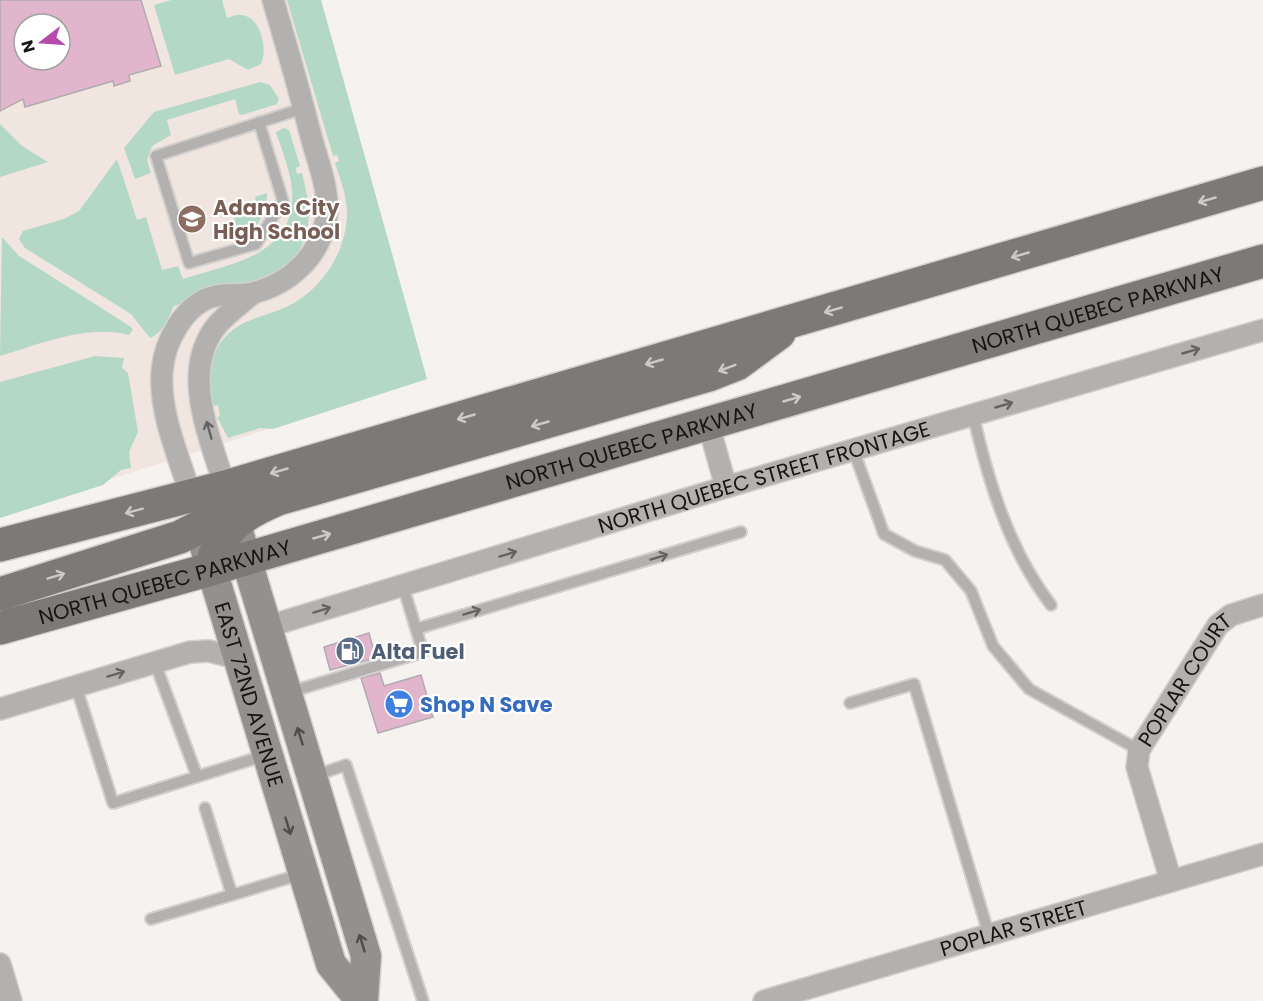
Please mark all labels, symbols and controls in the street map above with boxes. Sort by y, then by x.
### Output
north arrow [12,12,72,72]
text: N [15,37,41,55]
place label: Adams City High School [213,193,340,246]
one-way arrow [1198,195,1217,206]
school or university icon: Adams City High School [176,203,208,235]
one-way arrow [1011,250,1030,261]
street label: NORTH QUEBEC PARKWAY [968,259,1227,360]
one-way arrow [824,305,843,316]
one-way arrow [1181,345,1200,356]
one-way arrow [645,357,664,368]
one-way arrow [718,364,736,375]
one-way arrow [782,393,801,404]
street label: NORTH QUEBEC PARKWAY [502,395,761,497]
one-way arrow [994,399,1013,410]
one-way arrow [457,411,476,423]
street label: NORTH QUEBEC STREET FRONTAGE [594,414,933,540]
one-way arrow [531,419,550,430]
one-way arrow [202,421,214,440]
one-way arrow [270,466,289,477]
one-way arrow [125,505,144,517]
one-way arrow [313,530,332,541]
street label: NORTH QUEBEC PARKWAY [35,532,294,631]
one-way arrow [498,548,517,559]
one-way arrow [649,551,668,562]
one-way arrow [46,570,65,581]
street label: EAST 72ND AVENUE [208,598,291,790]
one-way arrow [312,604,331,615]
one-way arrow [462,606,481,617]
street label: POPLAR COURT [1131,606,1237,752]
fuel station icon: Alta Fuel [334,635,366,667]
place label: Alta Fuel [371,637,465,666]
one-way arrow [106,668,125,679]
supermarket icon: Shop N Save [383,688,415,720]
place label: Shop N Save [420,690,553,719]
one-way arrow [294,727,305,746]
one-way arrow [283,817,294,836]
street label: POPLAR STREET [936,892,1090,963]
one-way arrow [356,934,367,953]

